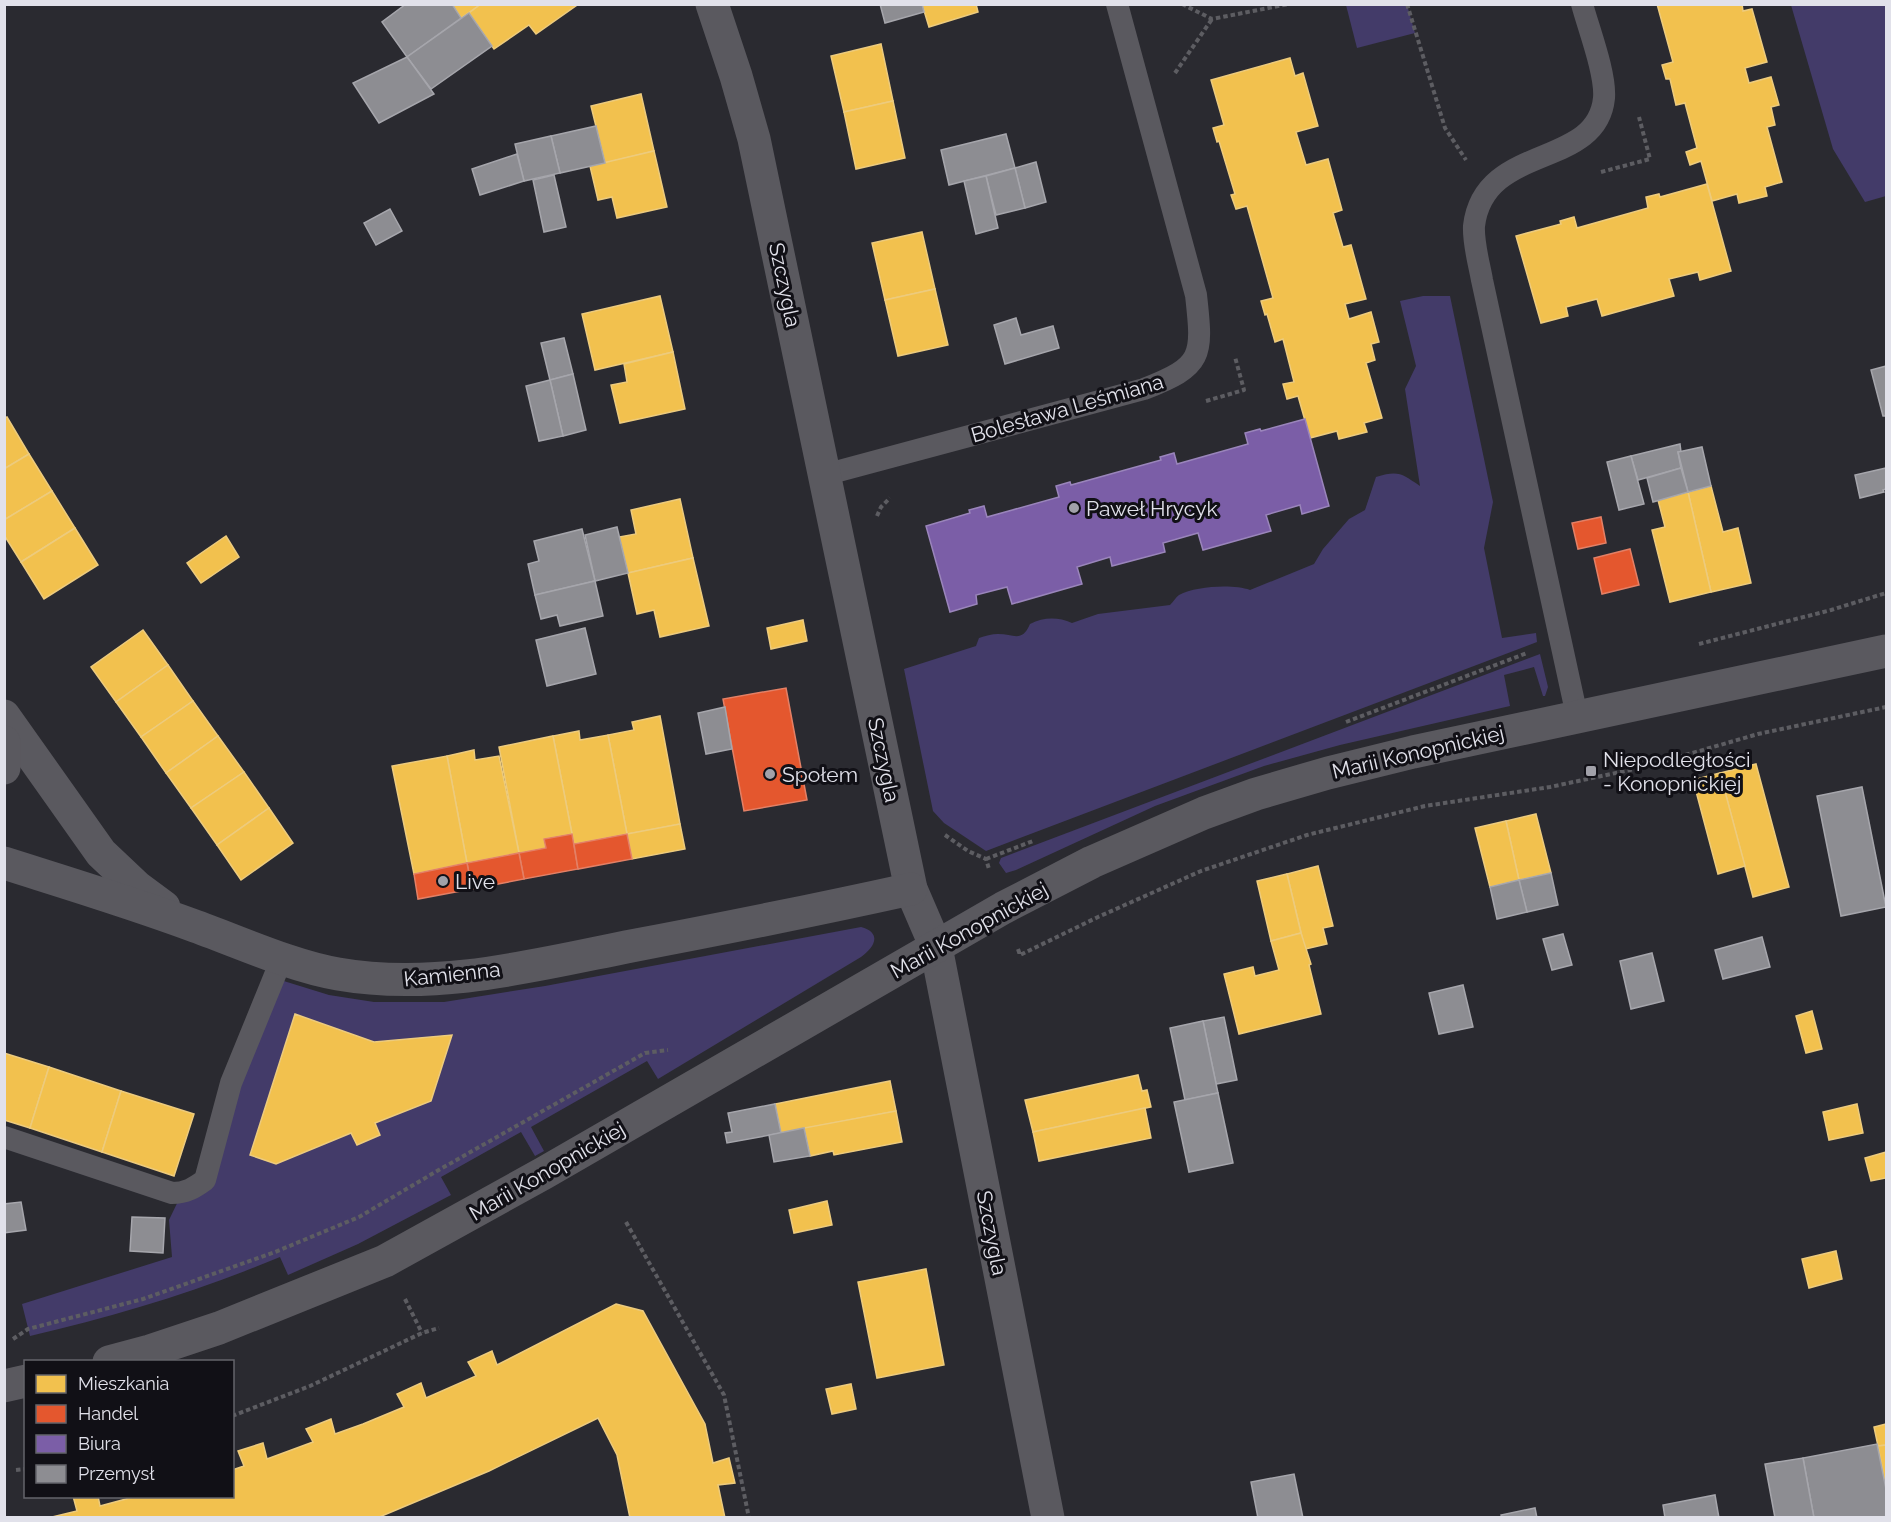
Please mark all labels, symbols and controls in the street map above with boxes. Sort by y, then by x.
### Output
street label: Szczygla [764,240,806,330]
street label: Bolesława Leśmiana [968,369,1166,447]
place label: Paweł Hrycyk [1086,496,1218,521]
marker: Paweł Hrycyk [1067,501,1081,515]
street label: Szczygla [863,715,905,805]
street label: Marii Konopnickiej [1330,720,1506,784]
place label: Niepodległości - Konopnickiej [1603,747,1751,796]
place label: Społem [782,762,858,787]
marker: Niepodległości - Konopnickiej [1584,764,1598,778]
marker: Społem [763,767,777,781]
place label: Live [455,869,495,894]
marker: Live [436,874,450,888]
street label: Marii Konopnickiej [886,876,1052,984]
street label: Kamienna [402,956,502,992]
street label: Marii Konopnickiej [465,1116,629,1226]
street label: Szczygla [972,1188,1012,1278]
legend [24,1360,234,1498]
text: Mieszkania [78,1373,169,1394]
text: Handel [78,1403,138,1424]
text: Biura [78,1433,121,1454]
text: Przemysł [78,1463,155,1484]

